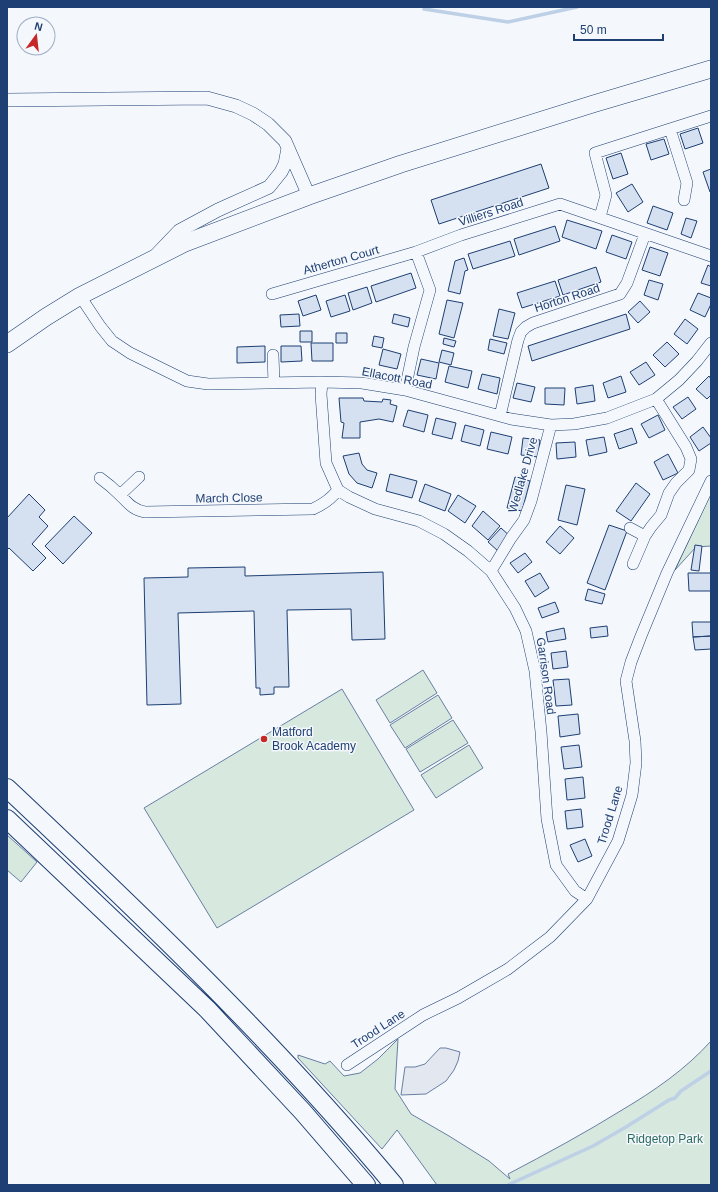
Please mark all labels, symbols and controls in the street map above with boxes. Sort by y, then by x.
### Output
north arrow [16,16,56,56]
scale bar [574,16,663,42]
text: N [33,20,44,33]
text: 50 m [580,23,607,37]
street label: Villiers Road [457,195,525,229]
street label: Atherton Court [302,242,381,277]
street label: Horton Road [532,281,602,315]
street label: Ellacott Road [361,364,433,392]
street label: Wedlake Drive [506,435,541,514]
street label: March Close [195,490,263,506]
street label: Garrison Road [534,636,558,716]
place label: Matford Brook Academy [272,725,356,753]
marker: Matford Brook Academy [259,734,269,744]
street label: Trood Lane [594,784,626,846]
street label: Trood Lane [349,1006,408,1051]
park label: Ridgetop Park [627,1132,704,1146]

